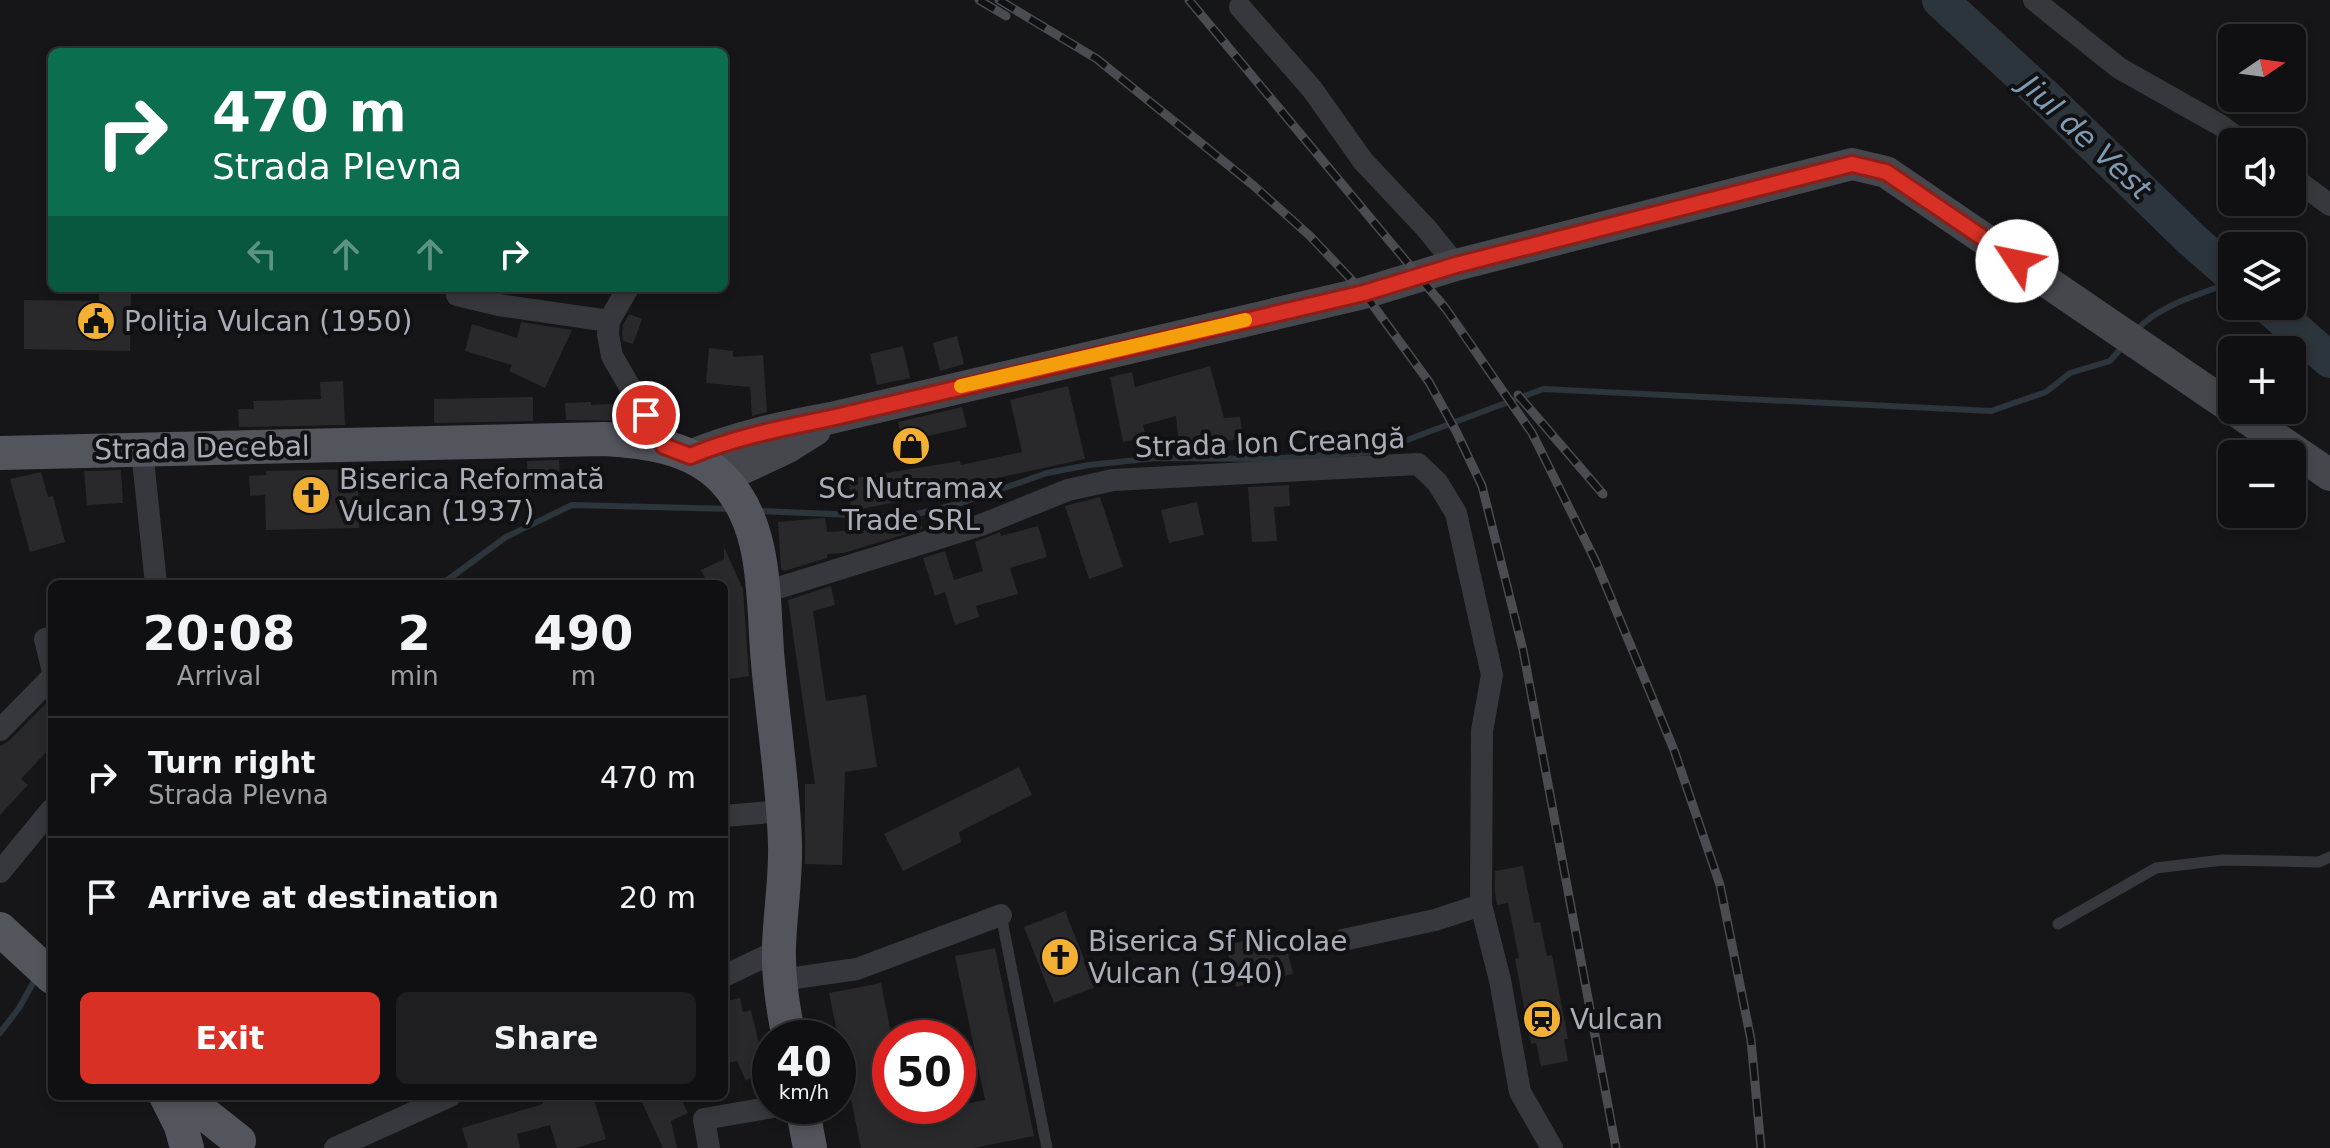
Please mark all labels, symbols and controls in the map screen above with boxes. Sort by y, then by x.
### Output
north arrow [2218,24,2306,112]
map controls [2218,24,2306,528]
water label: Jiul de Vest [2010,64,2159,207]
text: 470 m [212,79,407,144]
icon: right [80,80,184,184]
button: sound [2218,128,2306,216]
text: Strada Plevna [212,146,462,187]
position arrow [1975,219,2059,303]
icon: left [240,232,284,276]
icon: ahead [324,232,368,276]
icon: ahead [408,232,452,276]
icon: right [492,232,536,276]
button: layers [2218,232,2306,320]
public building icon: Poliția Vulcan (1950) [75,300,117,342]
place label: Poliția Vulcan (1950) [124,305,412,338]
button: + [2218,336,2306,424]
pin [612,381,680,449]
icon: arrive [624,393,668,437]
street label: Strada Ion Creangă [1134,422,1406,464]
shop icon: SC Nutramax Trade SRL [890,425,932,467]
street label: Strada Decebal [94,430,310,466]
button: − [2218,440,2306,528]
place label: Biserica Reformată Vulcan (1937) [339,463,605,528]
place label: SC Nutramax Trade SRL [818,472,1004,537]
church icon: Biserica Reformată Vulcan (1937) [290,474,332,516]
text: 20:08 [142,605,295,661]
text: 2 [398,605,431,661]
text: 490 [533,605,633,661]
text: Arrival [177,661,261,691]
text: min [390,661,439,691]
text: m [571,661,596,691]
text: Turn right [148,745,315,780]
icon: right [80,755,124,799]
text: 470 m [600,760,696,795]
text: Strada Plevna [148,780,329,810]
icon: arrive [80,875,124,919]
text: Arrive at destination [148,880,499,915]
text: 20 m [619,880,696,915]
place label: Biserica Sf Nicolae Vulcan (1940) [1088,925,1348,990]
church icon: Biserica Sf Nicolae Vulcan (1940) [1039,936,1081,978]
button: Exit [80,992,380,1084]
button: Share [396,992,696,1084]
station icon: Vulcan [1521,998,1563,1040]
place label: Vulcan [1570,1003,1663,1036]
speed limit sign: 50 [872,1020,976,1124]
text: 40 [776,1039,832,1085]
text: km/h [779,1080,829,1104]

